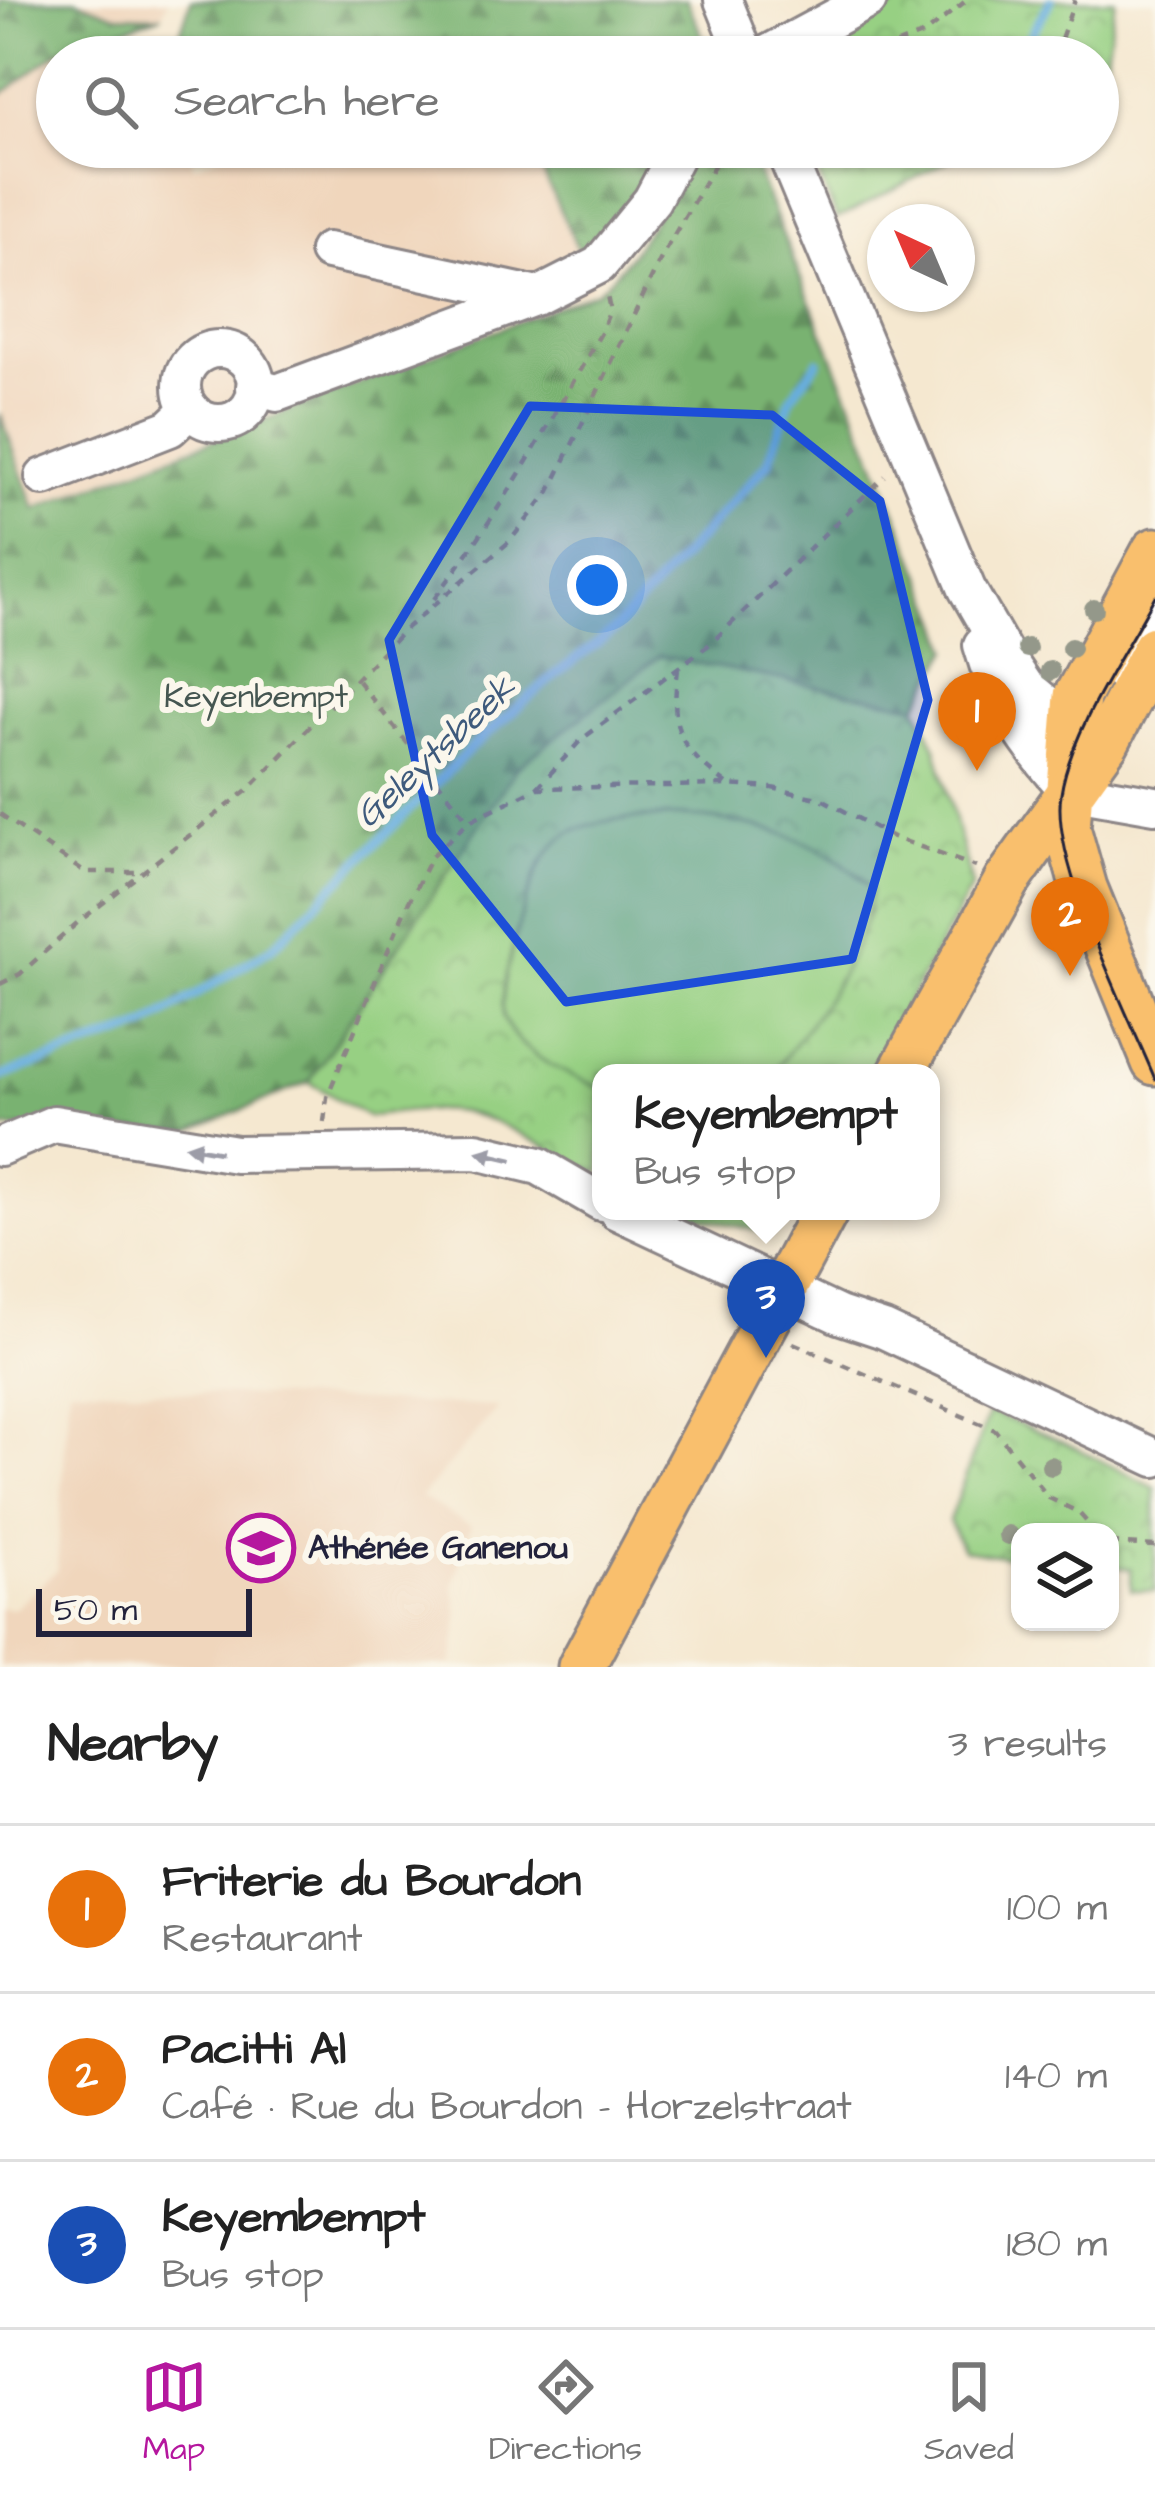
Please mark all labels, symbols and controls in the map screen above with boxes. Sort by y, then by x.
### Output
search box [36,36,1119,168]
icon: search [78,69,144,135]
text: Search here [174,71,440,133]
north arrow [867,204,975,312]
your location [567,555,627,615]
water label: Geleytsbeek [344,663,528,840]
pin: 1 [938,672,1016,771]
park label: Keyenbempt [164,674,348,721]
pin: 2 [1031,877,1109,976]
popup [592,1064,940,1220]
text: Keyembempt [634,1084,898,1146]
one-way arrow [184,1139,221,1158]
one-way arrow [475,1145,513,1164]
text: Bus stop [634,1146,796,1200]
pin: 3 [727,1259,805,1358]
school or university icon: Athénée Ganenou [226,1513,296,1583]
map controls [1011,1523,1119,1631]
button: layers [1011,1523,1119,1631]
place label: Athénée Ganenou [308,1525,568,1571]
scale bar [36,1583,252,1636]
text: 50 m [54,1587,137,1633]
text: Nearby [48,1710,218,1781]
text: 3 results [948,1718,1107,1772]
text: Friterie du Bourdon [162,1851,581,1913]
text: 1 [85,1882,90,1936]
text: 100 m [1007,1882,1107,1936]
text: Restaurant [162,1913,363,1967]
text: Pacitti Al [162,2019,346,2081]
text: 2 [76,2050,98,2104]
text: 140 m [1005,2050,1107,2104]
text: Café · Rue du Bourdon - Horzelstraat [162,2081,852,2135]
text: Keyembempt [162,2187,426,2249]
text: 3 [77,2218,97,2272]
text: 180 m [1006,2218,1107,2272]
text: Bus stop [162,2249,324,2303]
tab: Map [141,2354,207,2472]
tab: Directions [489,2354,642,2472]
tab: Saved [924,2354,1014,2472]

